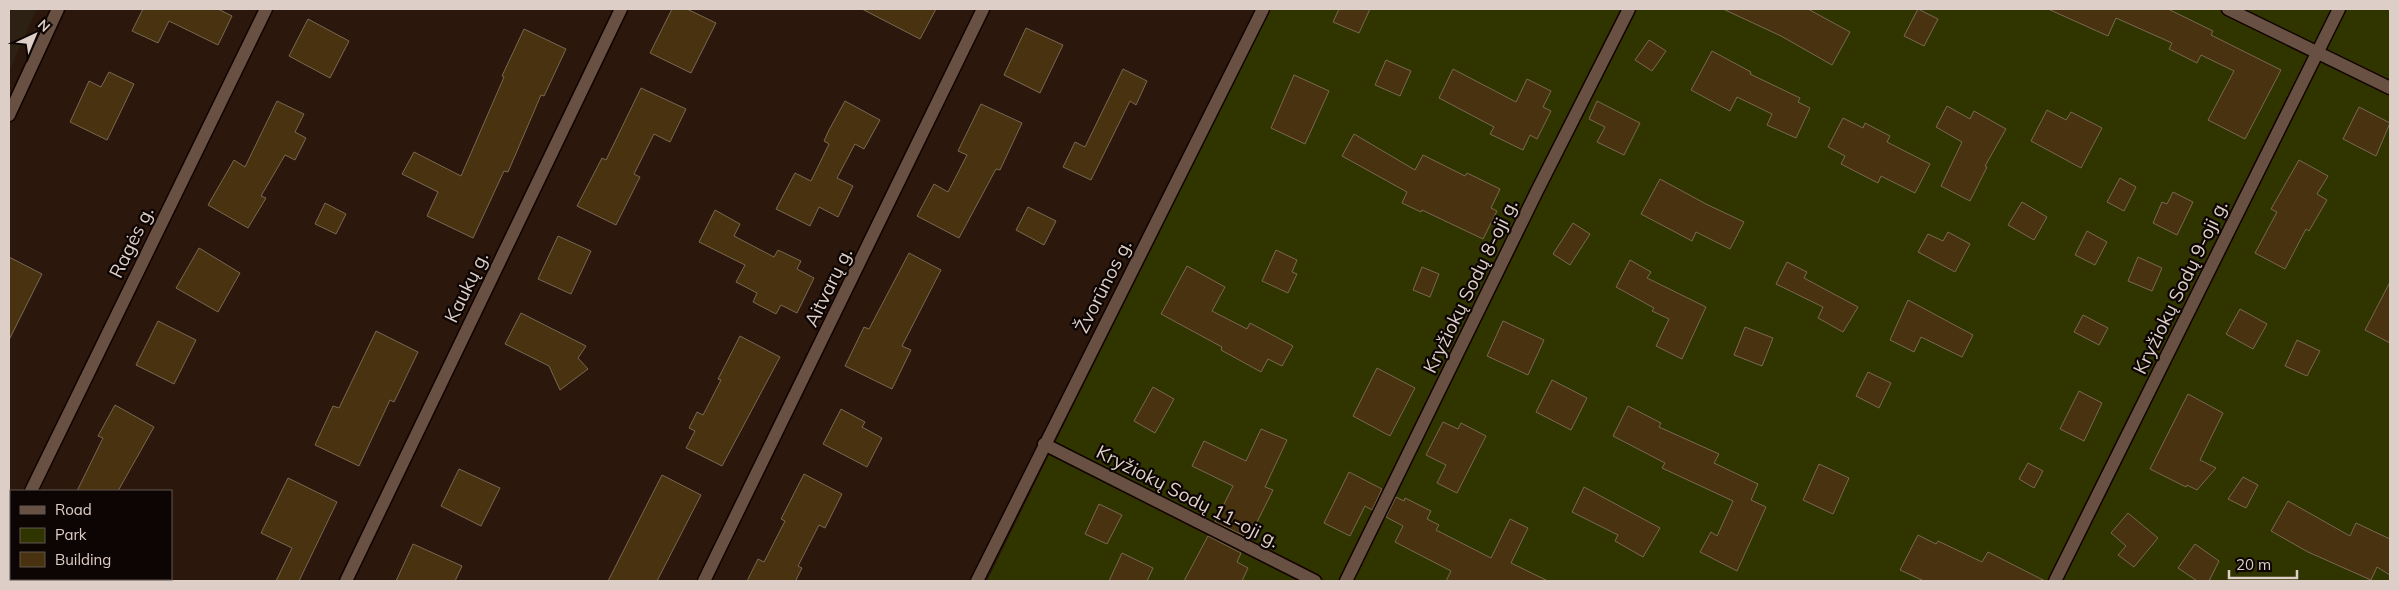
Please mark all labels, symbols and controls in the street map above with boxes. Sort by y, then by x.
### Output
north arrow [10,10,60,60]
text: N [34,16,54,36]
street label: Kryžiokų Sodų 8-oji g. [1417,195,1523,377]
street label: Kryžiokų Sodų 9-oji g. [2127,196,2233,378]
street label: Ragės g. [103,202,159,282]
street label: Žvorūnos g. [1069,235,1137,337]
street label: Aitvarų g. [799,243,857,331]
street label: Kaukų g. [439,248,493,326]
street label: Kryžiokų Sodų 11-oji g. [1092,439,1284,553]
legend [10,490,172,580]
text: Road [55,500,92,519]
text: Park [55,525,87,544]
scale bar [2229,548,2296,580]
text: Building [55,550,111,569]
text: 20 m [2236,555,2271,574]

